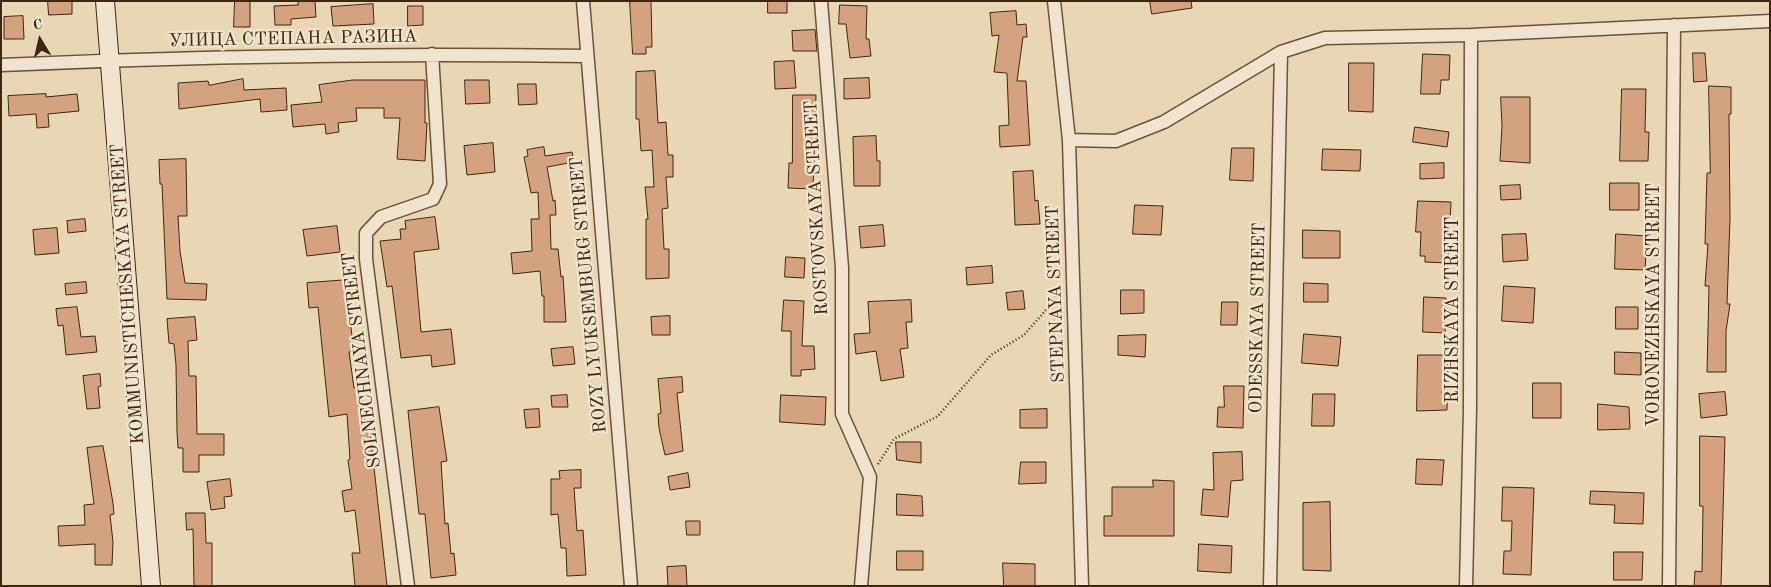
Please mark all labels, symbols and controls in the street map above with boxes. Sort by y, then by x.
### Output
north arrow [15,15,65,65]
text: С [32,18,43,33]
street label: УЛИЦА СТЕПАНА РАЗИНА [168,26,418,52]
street label: ROSTOVSKAYA STREET [801,100,833,316]
street label: KOMMUNISTICHESKAYA STREET [107,143,149,445]
street label: ROZY LYUKSEMBURG STREET [566,156,612,434]
street label: VORONEZHSKAYA STREET [1643,183,1665,427]
street label: STEPNAYA STREET [1042,205,1070,383]
street label: RIZHSKAYA STREET [1442,217,1464,403]
street label: ODESSKAYA STREET [1246,222,1270,414]
street label: SOLNECHNAYA STREET [338,251,386,469]

